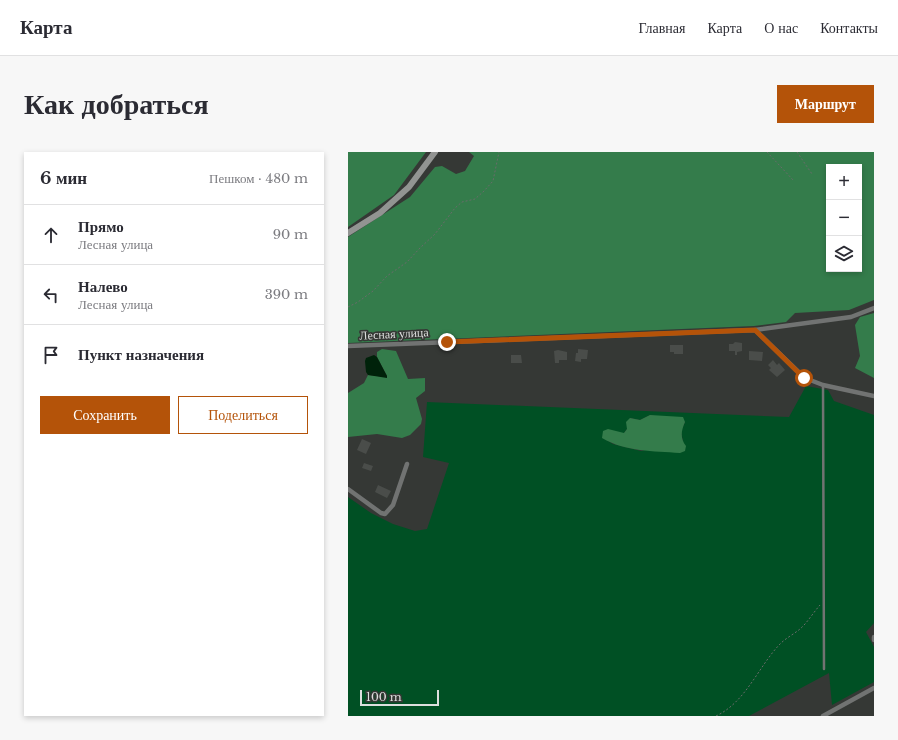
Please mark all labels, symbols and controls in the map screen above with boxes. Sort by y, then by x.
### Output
text: Карта [20,16,72,39]
text: Главная [638,19,685,37]
text: Карта [707,19,742,37]
text: О нас [764,19,798,37]
text: Контакты [820,19,878,37]
button: Маршрут [777,85,874,123]
text: Как добраться [24,87,209,122]
map controls [826,164,862,272]
button: + [826,164,862,200]
text: 6 мин [40,168,87,189]
text: Пешком · 480 m [209,170,308,187]
button: − [826,200,862,236]
text: Прямо [78,217,124,236]
icon: ahead [40,224,62,246]
text: 90 m [273,226,308,243]
text: Лесная улица [78,236,153,253]
button: layers [826,236,862,272]
text: Налево [78,277,128,296]
icon: left [40,284,62,306]
text: 390 m [265,286,308,303]
text: Лесная улица [78,296,153,313]
street label: Лесная улица [359,324,430,343]
route end [438,333,456,351]
icon: arrive [40,344,62,366]
text: Пункт назначения [78,345,204,364]
route start [795,369,813,387]
button: Сохранить [40,396,170,434]
button: Поделиться [178,396,308,434]
scale bar [360,688,439,707]
text: 100 m [366,690,402,704]

